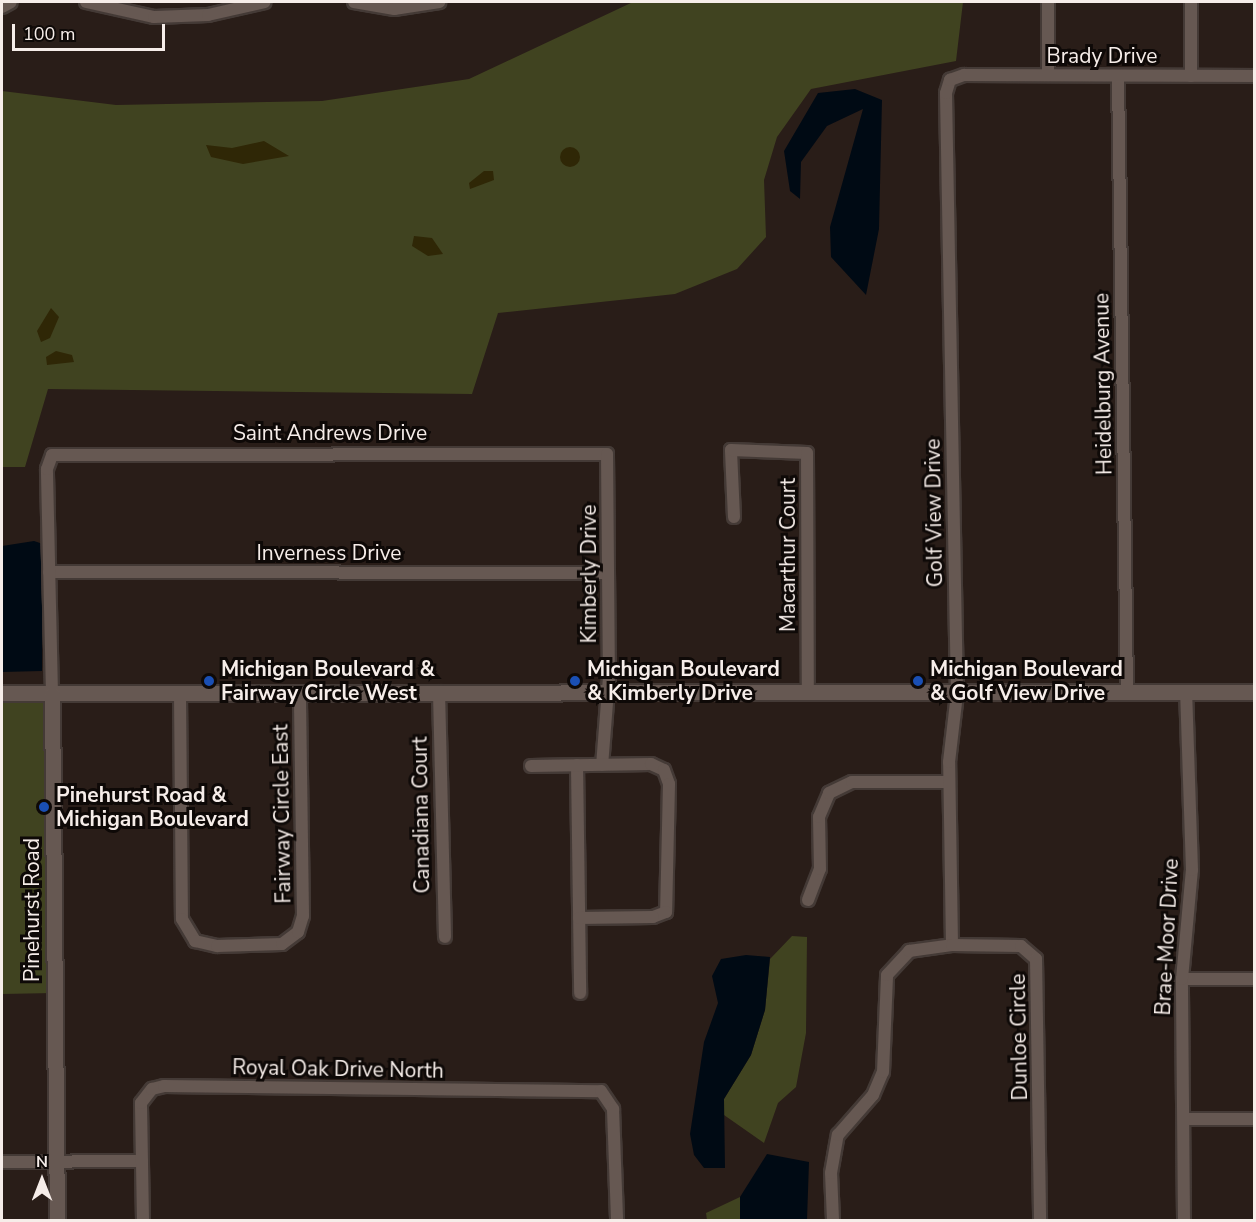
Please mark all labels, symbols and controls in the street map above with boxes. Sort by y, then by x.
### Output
scale bar [15,12,168,50]
text: 100 m [23,22,75,46]
street label: Brady Drive [1047,43,1157,69]
street label: Heidelburg Avenue [1089,293,1117,475]
street label: Saint Andrews Drive [233,420,427,446]
street label: Golf View Drive [920,438,948,588]
street label: Macarthur Court [775,478,801,632]
street label: Kimberly Drive [576,505,602,643]
street label: Inverness Drive [256,540,402,566]
place label: Michigan Boulevard & Fairway Circle West [221,656,435,706]
place label: Michigan Boulevard & Kimberly Drive [587,656,780,706]
place label: Michigan Boulevard & Golf View Drive [930,656,1123,706]
marker: Michigan Boulevard & Fairway Circle West [202,674,216,688]
marker: Michigan Boulevard & Kimberly Drive [568,674,582,688]
marker: Michigan Boulevard & Golf View Drive [911,674,925,688]
street label: Fairway Circle East [268,724,296,904]
street label: Canadiana Court [407,736,435,894]
place label: Pinehurst Road & Michigan Boulevard [56,782,249,832]
marker: Pinehurst Road & Michigan Boulevard [37,800,51,814]
street label: Pinehurst Road [19,838,45,982]
street label: Brae-Moor Drive [1150,858,1184,1016]
street label: Dunloe Circle [1005,973,1033,1101]
street label: Royal Oak Drive North [232,1055,444,1083]
north arrow [12,1150,72,1210]
text: N [36,1151,48,1173]

